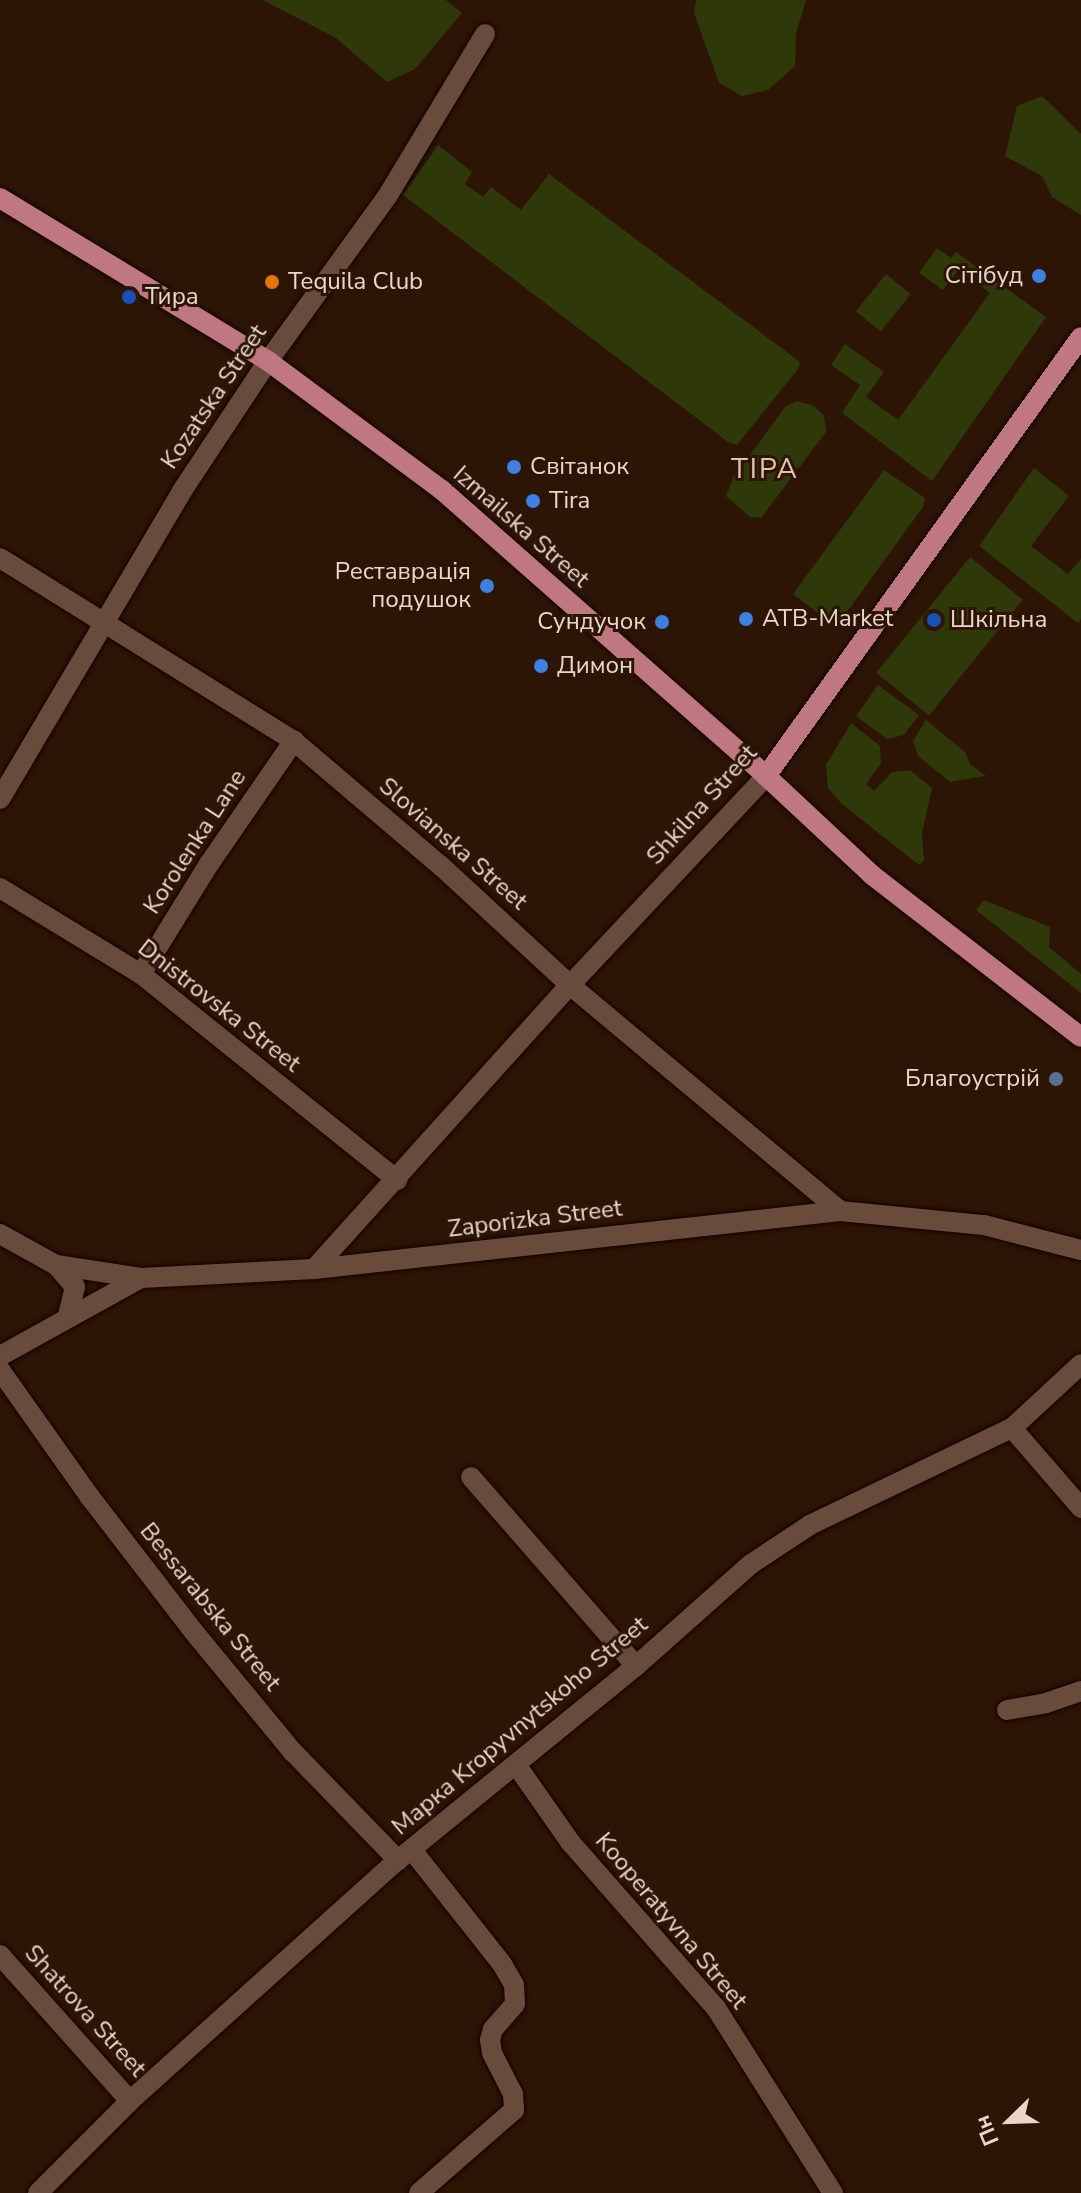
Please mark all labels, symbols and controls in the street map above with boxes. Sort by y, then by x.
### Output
place label: Сітібуд [945,262,1023,290]
marker: Сітібуд [1030,267,1048,285]
place label: Tequila Club [288,268,423,296]
marker: Tequila Club [263,273,281,291]
place label: Тира [145,283,199,311]
marker: Тира [120,288,138,306]
street label: Kozatska Street [155,319,273,475]
district label: ТІРА [731,452,799,486]
place label: Світанок [530,453,629,481]
marker: Світанок [505,458,523,476]
street label: Izmailska Street [447,460,595,594]
place label: Tira [549,487,590,515]
marker: Tira [524,492,542,510]
place label: Реставрація подушок [335,558,471,614]
marker: Реставрація подушок [478,577,496,595]
place label: ATB-Market [762,605,893,633]
place label: Шкільна [950,606,1047,634]
place label: Сундучок [537,608,646,636]
marker: ATB-Market [737,610,755,628]
marker: Шкільна [925,611,943,629]
marker: Сундучок [653,613,671,631]
place label: Димон [557,652,633,680]
marker: Димон [532,657,550,675]
street label: Shkilna Street [641,739,763,871]
street label: Korolenka Lane [138,764,252,920]
street label: Slovianska Street [373,772,533,916]
street label: Dnistrovska Street [132,934,306,1078]
place label: Благоустрій [905,1065,1040,1093]
marker: Благоустрій [1047,1070,1065,1088]
street label: Zaporizka Street [446,1194,624,1244]
street label: Bessarabska Street [133,1517,287,1697]
street label: Марка Kropyvnytskoho Street [386,1611,654,1841]
street label: Kooperatyvna Street [589,1827,753,2015]
street label: Shatrova Street [18,1939,152,2083]
north arrow [969,2081,1049,2161]
text: Пн [967,2111,1007,2150]

